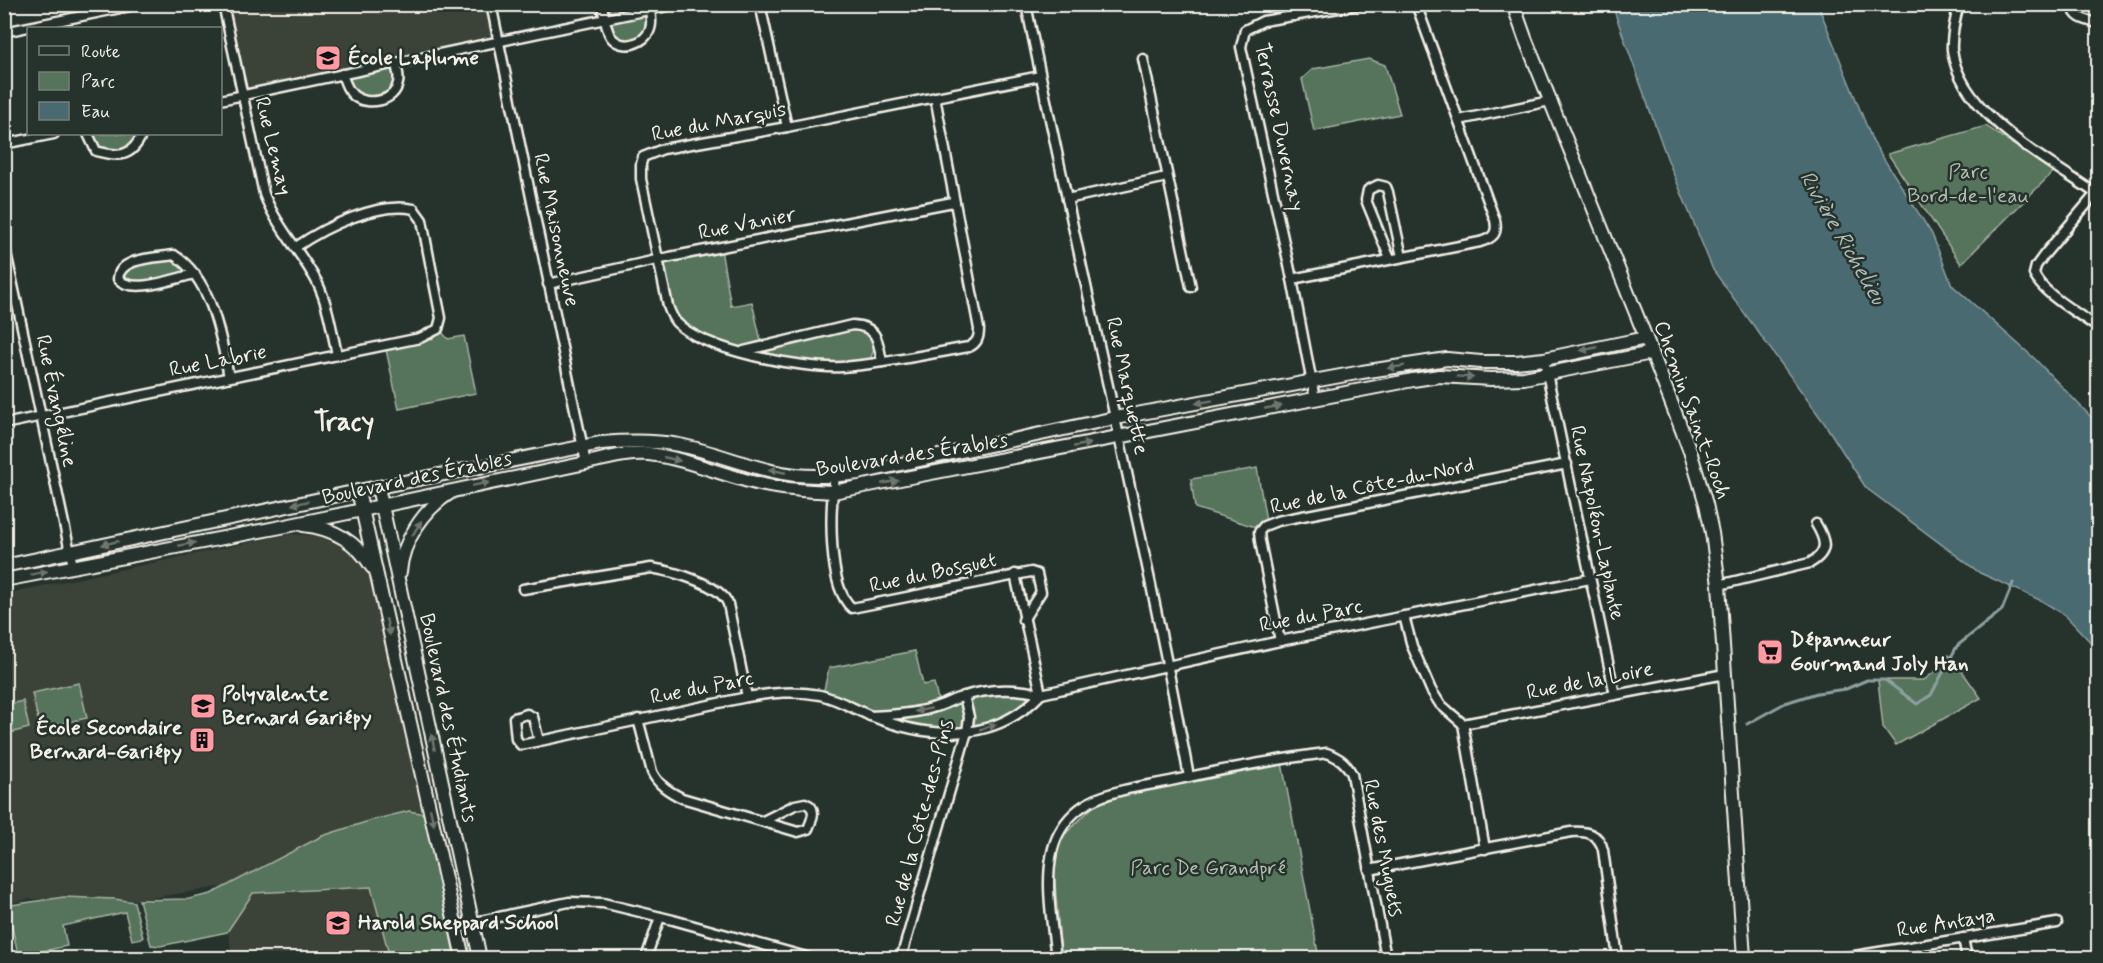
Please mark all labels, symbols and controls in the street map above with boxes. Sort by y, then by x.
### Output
legend [27,27,222,135]
text: Route [81,40,120,64]
street label: Terrasse Duvernay [1247,40,1311,214]
school or university icon: École Laplume [313,43,343,73]
place label: École Laplume [348,44,479,72]
text: Parc [81,70,115,94]
street label: Rue Lemay [247,94,299,198]
street label: Rue du Marquis [649,95,789,149]
text: Eau [81,100,110,124]
street label: Rue Maisonneuve [526,151,586,309]
park label: Parc Bord-de-l'eau [1907,158,2029,210]
water label: Rivière Richelieu [1792,166,1892,311]
street label: Rue Vanier [696,201,798,247]
street label: Rue Marquette [1099,315,1155,457]
street label: Chemin Saint-Roch [1647,317,1737,503]
street label: Rue Évangéline [27,332,84,470]
street label: Rue Labrie [167,338,269,384]
one-way arrow [1579,345,1598,354]
one-way arrow [1386,362,1405,371]
one-way arrow [1455,372,1474,382]
one-way arrow [1194,398,1213,407]
one-way arrow [1264,402,1283,411]
district label: Tracy [314,405,374,440]
street label: Rue Napoléon-Laplante [1563,423,1631,623]
street label: Boulevard des Érables [814,426,1010,484]
one-way arrow [1072,440,1091,449]
street label: Boulevard des Érables [319,444,515,512]
street label: Rue de la Côte-du-Nord [1267,451,1477,521]
one-way arrow [663,455,682,465]
one-way arrow [767,466,786,475]
one-way arrow [881,477,900,486]
one-way arrow [472,479,491,488]
one-way arrow [291,499,310,508]
one-way arrow [412,520,423,536]
one-way arrow [100,538,119,548]
one-way arrow [178,539,197,548]
street label: Rue du Bosquet [867,546,999,600]
one-way arrow [29,568,48,577]
street label: Rue du Parc [1257,592,1365,640]
street label: Boulevard des Étudiants [412,611,484,825]
one-way arrow [384,618,394,637]
place label: Dépanneur Gourmand Joly Han [1790,626,1969,678]
supermarket icon: Dépanneur Gourmand Joly Han [1755,637,1785,667]
street label: Rue de la Loire [1524,655,1656,707]
street label: Rue du Parc [648,664,756,712]
place label: Polyvalente Bernard Gariépy [222,680,372,732]
school or university icon: Polyvalente Bernard Gariépy [188,691,218,721]
one-way arrow [913,706,932,715]
place label: École Secondaire Bernard-Gariépy [30,714,183,766]
street label: Rue de la Côte-des-Pins [879,716,961,930]
one-way arrow [979,721,997,731]
building icon: École Secondaire Bernard-Gariépy [187,725,217,755]
one-way arrow [428,733,437,752]
street label: Rue des Muguets [1356,777,1410,919]
one-way arrow [428,808,437,827]
park label: Parc De Grandpré [1130,854,1286,882]
street label: Rue Antaya [1895,901,1997,945]
school or university icon: Harold Sheppard School [323,908,353,938]
place label: Harold Sheppard School [358,909,559,937]

